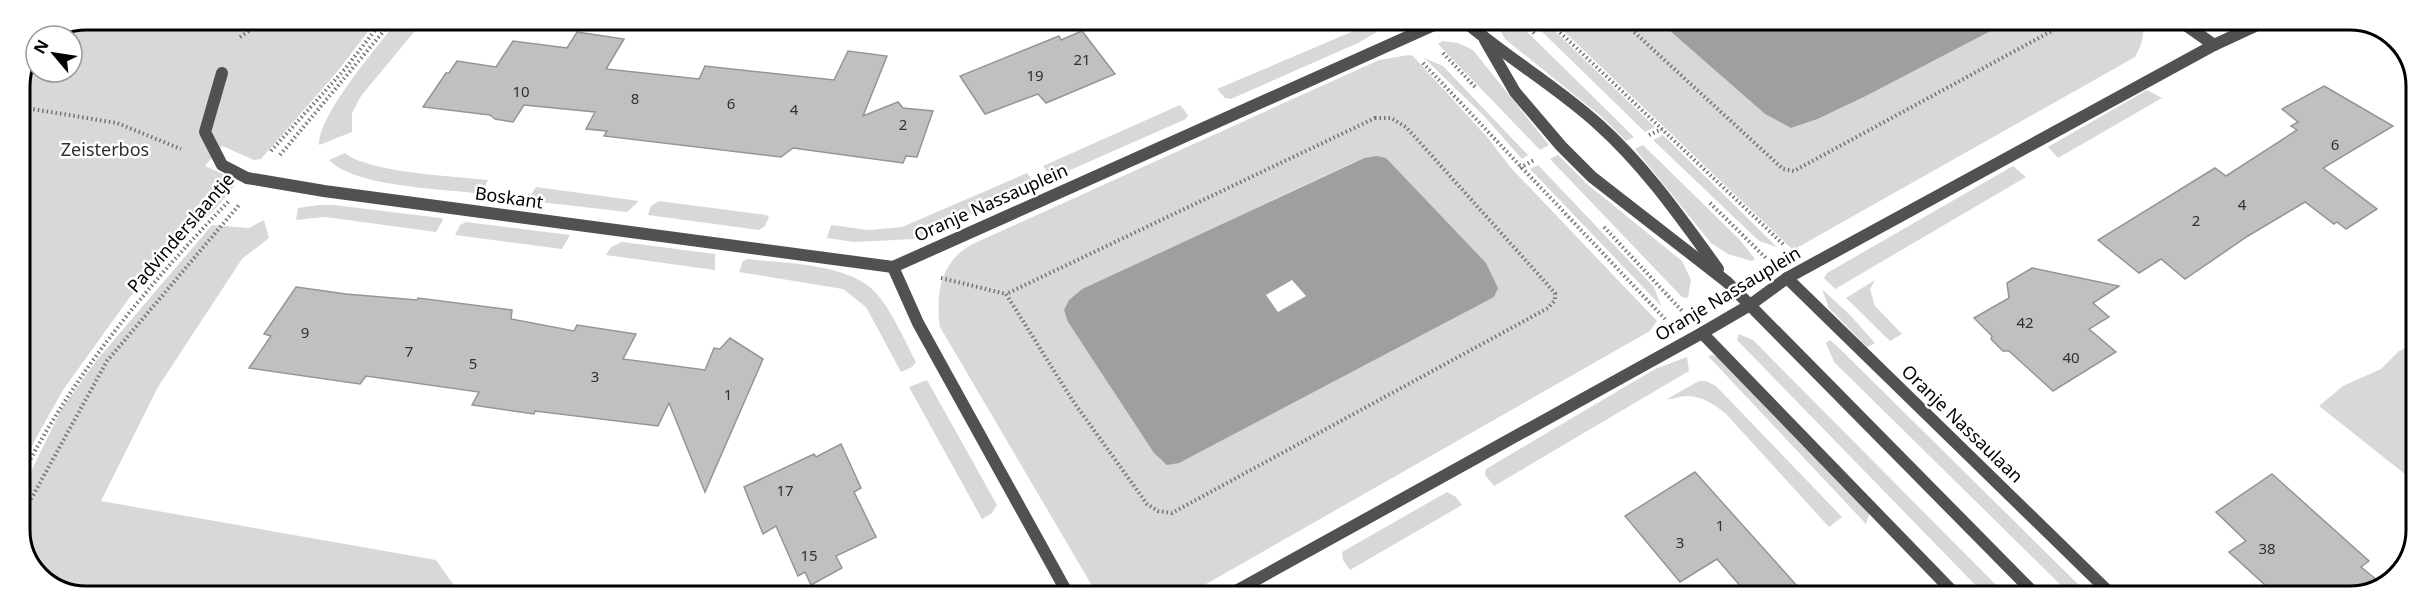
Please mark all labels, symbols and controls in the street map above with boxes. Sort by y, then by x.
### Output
north arrow [24,24,84,84]
text: N [28,36,54,58]
house number: 21 [1073,49,1091,69]
house number: 19 [1026,65,1044,85]
house number: 10 [512,81,530,101]
house number: 8 [631,88,639,108]
house number: 6 [727,93,735,113]
house number: 4 [790,99,799,119]
house number: 2 [899,114,907,134]
house number: 6 [2331,134,2339,154]
park label: Zeisterbos [61,137,149,161]
street label: Oranje Nassauplein [910,157,1071,247]
street label: Padvinderslaantje [121,167,239,297]
street label: Boskant [474,180,545,214]
house number: 4 [2238,194,2247,214]
house number: 2 [2192,210,2200,230]
street label: Oranje Nassauplein [1650,240,1805,346]
house number: 42 [2016,312,2034,332]
house number: 9 [301,322,309,342]
house number: 7 [405,341,413,361]
house number: 40 [2062,347,2080,367]
house number: 5 [469,353,477,373]
street label: Oranje Nassaulaan [1897,359,2029,488]
house number: 3 [591,366,599,386]
house number: 1 [724,384,732,404]
house number: 17 [776,480,794,500]
house number: 1 [1716,515,1724,535]
house number: 3 [1676,532,1684,552]
house number: 38 [2258,538,2276,558]
house number: 15 [800,545,818,565]

